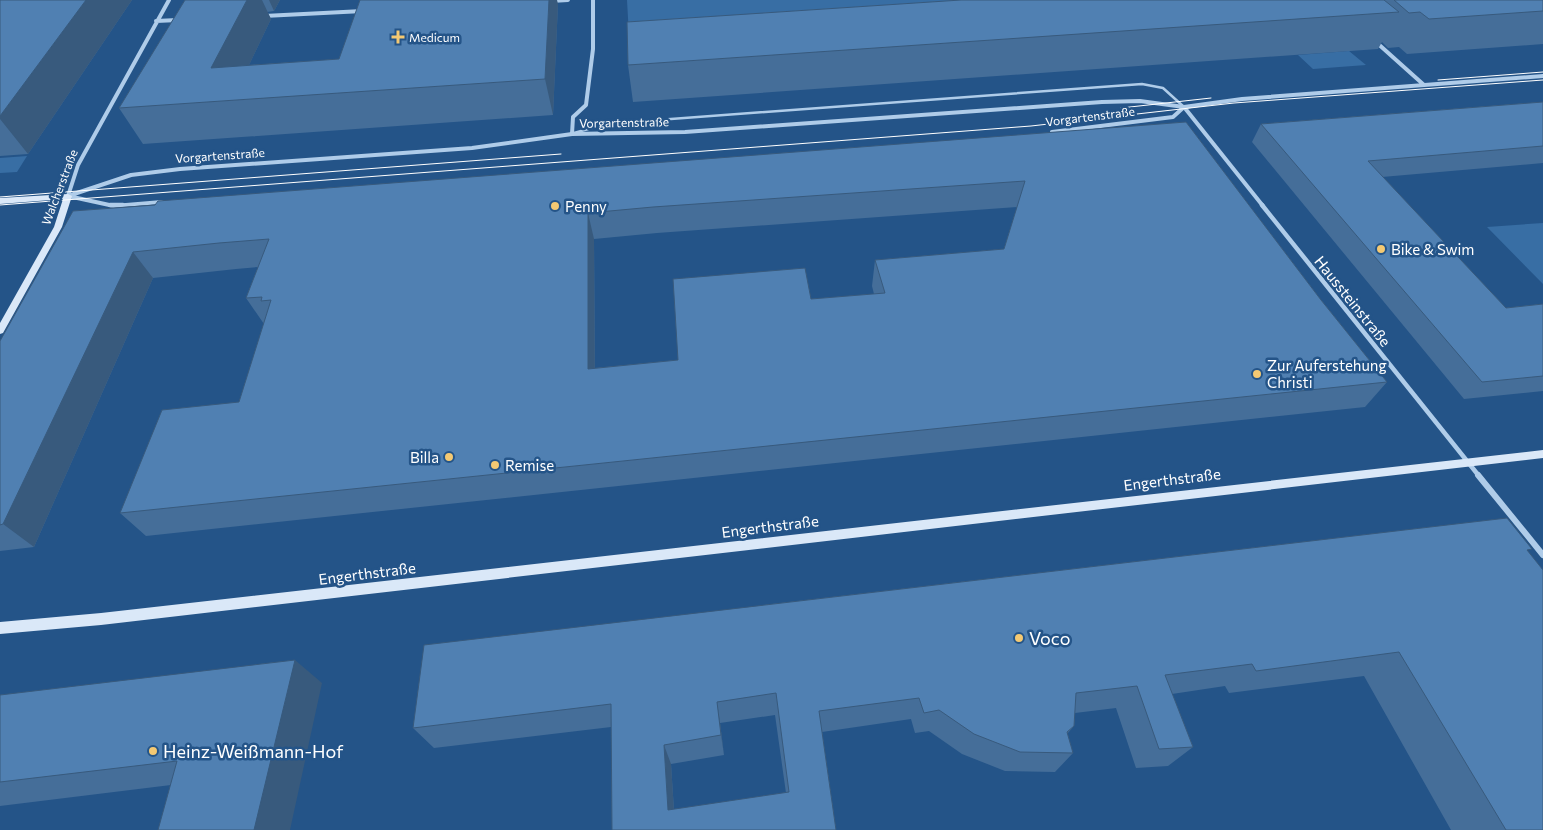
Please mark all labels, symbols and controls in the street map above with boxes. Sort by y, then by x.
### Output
marker: Medicum [391,30,405,44]
place label: Medicum [409,30,460,44]
street label: Vorgartenstraße [1045,104,1135,128]
street label: Vorgartenstraße [579,114,669,130]
street label: Vorgartenstraße [175,145,265,165]
street label: Walcherstraße [38,147,80,227]
place label: Penny [565,197,607,215]
marker: Penny [549,200,561,212]
place label: Bike & Swim [1391,240,1474,258]
marker: Bike & Swim [1375,243,1387,255]
street label: Haussteinstraße [1311,252,1395,350]
place label: Zur Auferstehung Christi [1267,356,1387,391]
marker: Zur Auferstehung Christi [1251,368,1263,380]
place label: Billa [410,448,439,466]
marker: Billa [443,451,455,463]
place label: Remise [505,456,554,474]
marker: Remise [489,459,501,471]
street label: Engerthstraße [1122,464,1222,494]
street label: Engerthstraße [720,511,820,541]
street label: Engerthstraße [317,558,417,588]
place label: Voco [1029,627,1071,649]
marker: Voco [1013,632,1025,644]
place label: Heinz-Weißmann-Hof [163,740,344,762]
marker: Heinz-Weißmann-Hof [147,745,159,757]

